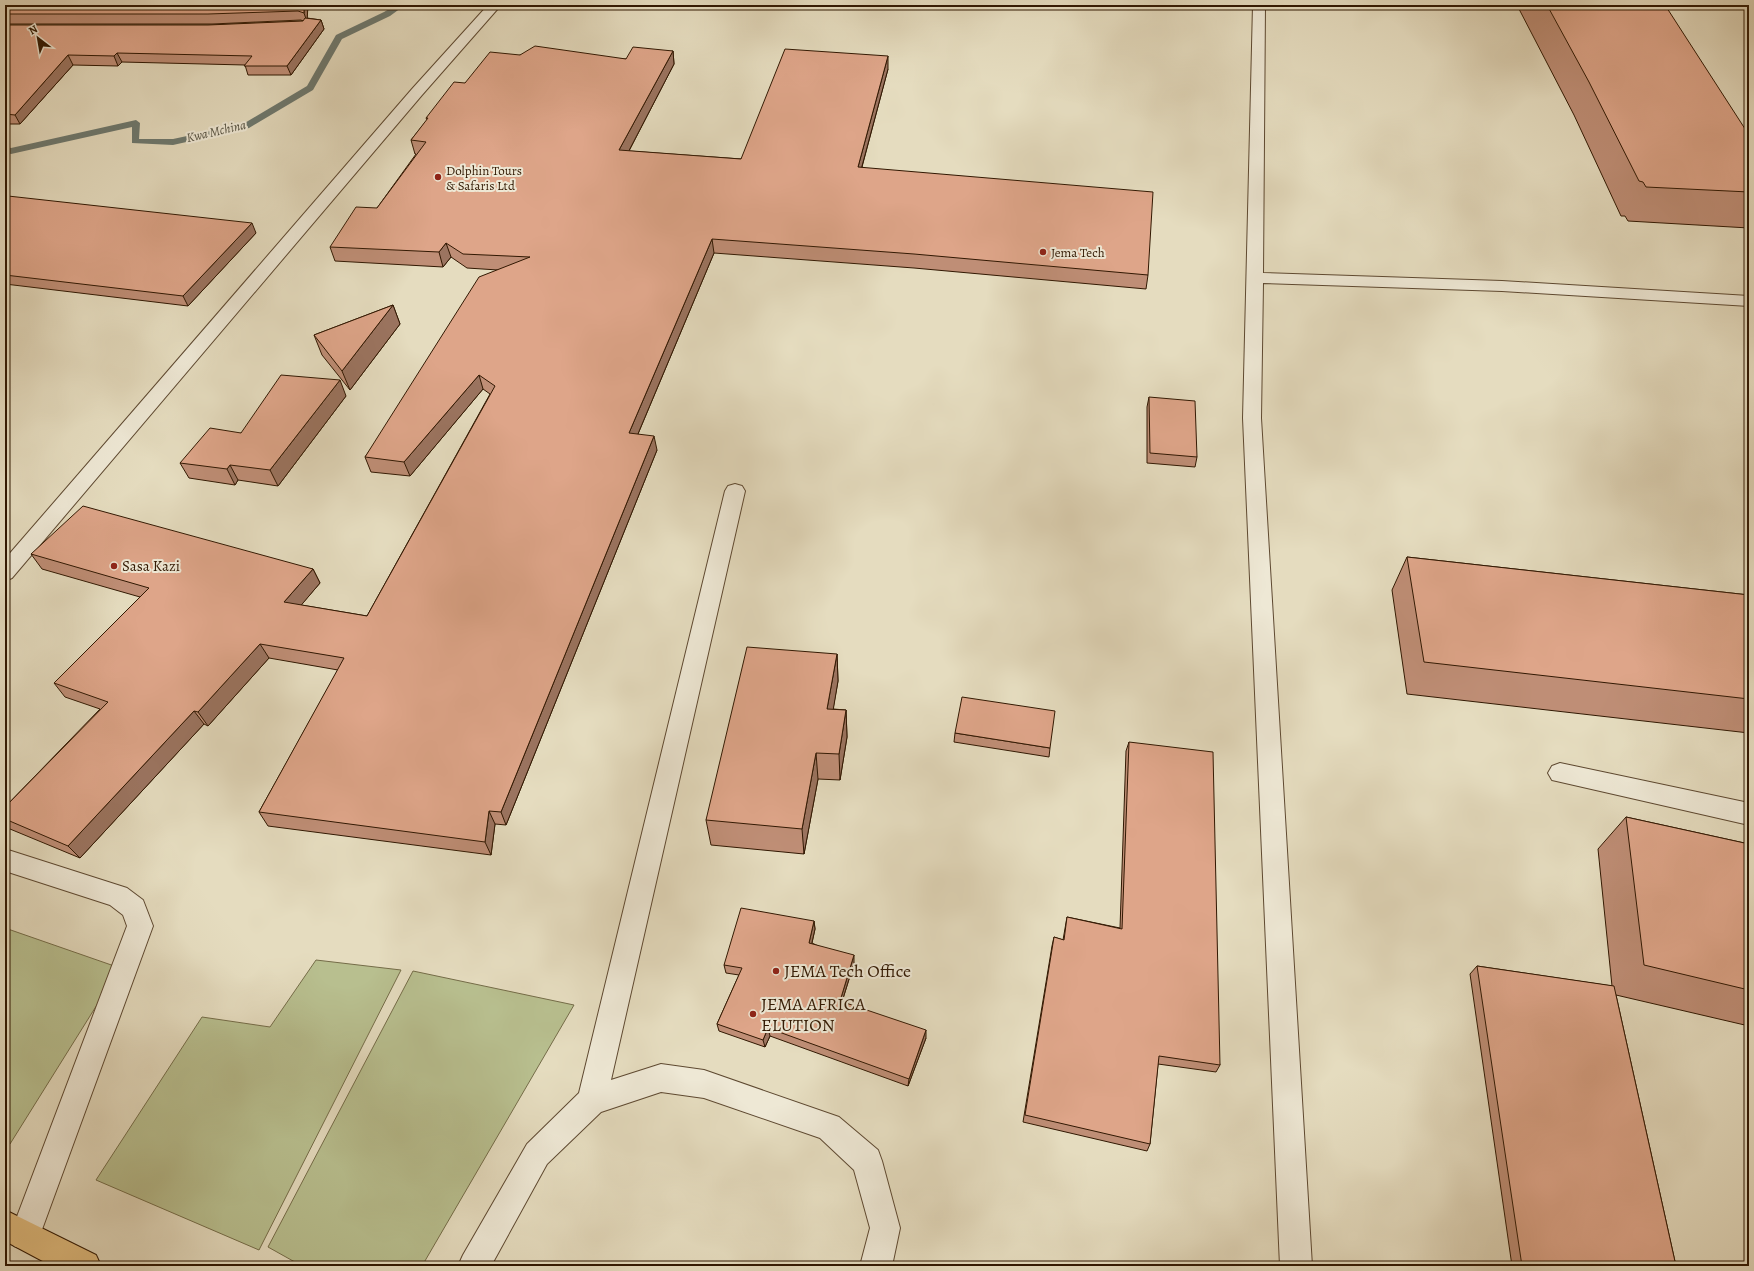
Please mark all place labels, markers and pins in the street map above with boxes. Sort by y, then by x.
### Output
place label: Dolphin Tours & Safaris Ltd [446,162,522,194]
marker: Dolphin Tours & Safaris Ltd [433,172,443,182]
place label: Jema Tech [1051,244,1105,261]
marker: Jema Tech [1038,247,1048,257]
place label: Sasa Kazi [122,556,180,576]
marker: Sasa Kazi [109,561,119,571]
place label: JEMA Tech Office [784,959,911,983]
marker: JEMA Tech Office [771,966,781,976]
place label: JEMA AFRICA ELUTION [761,992,866,1037]
marker: JEMA AFRICA ELUTION [748,1009,758,1019]

